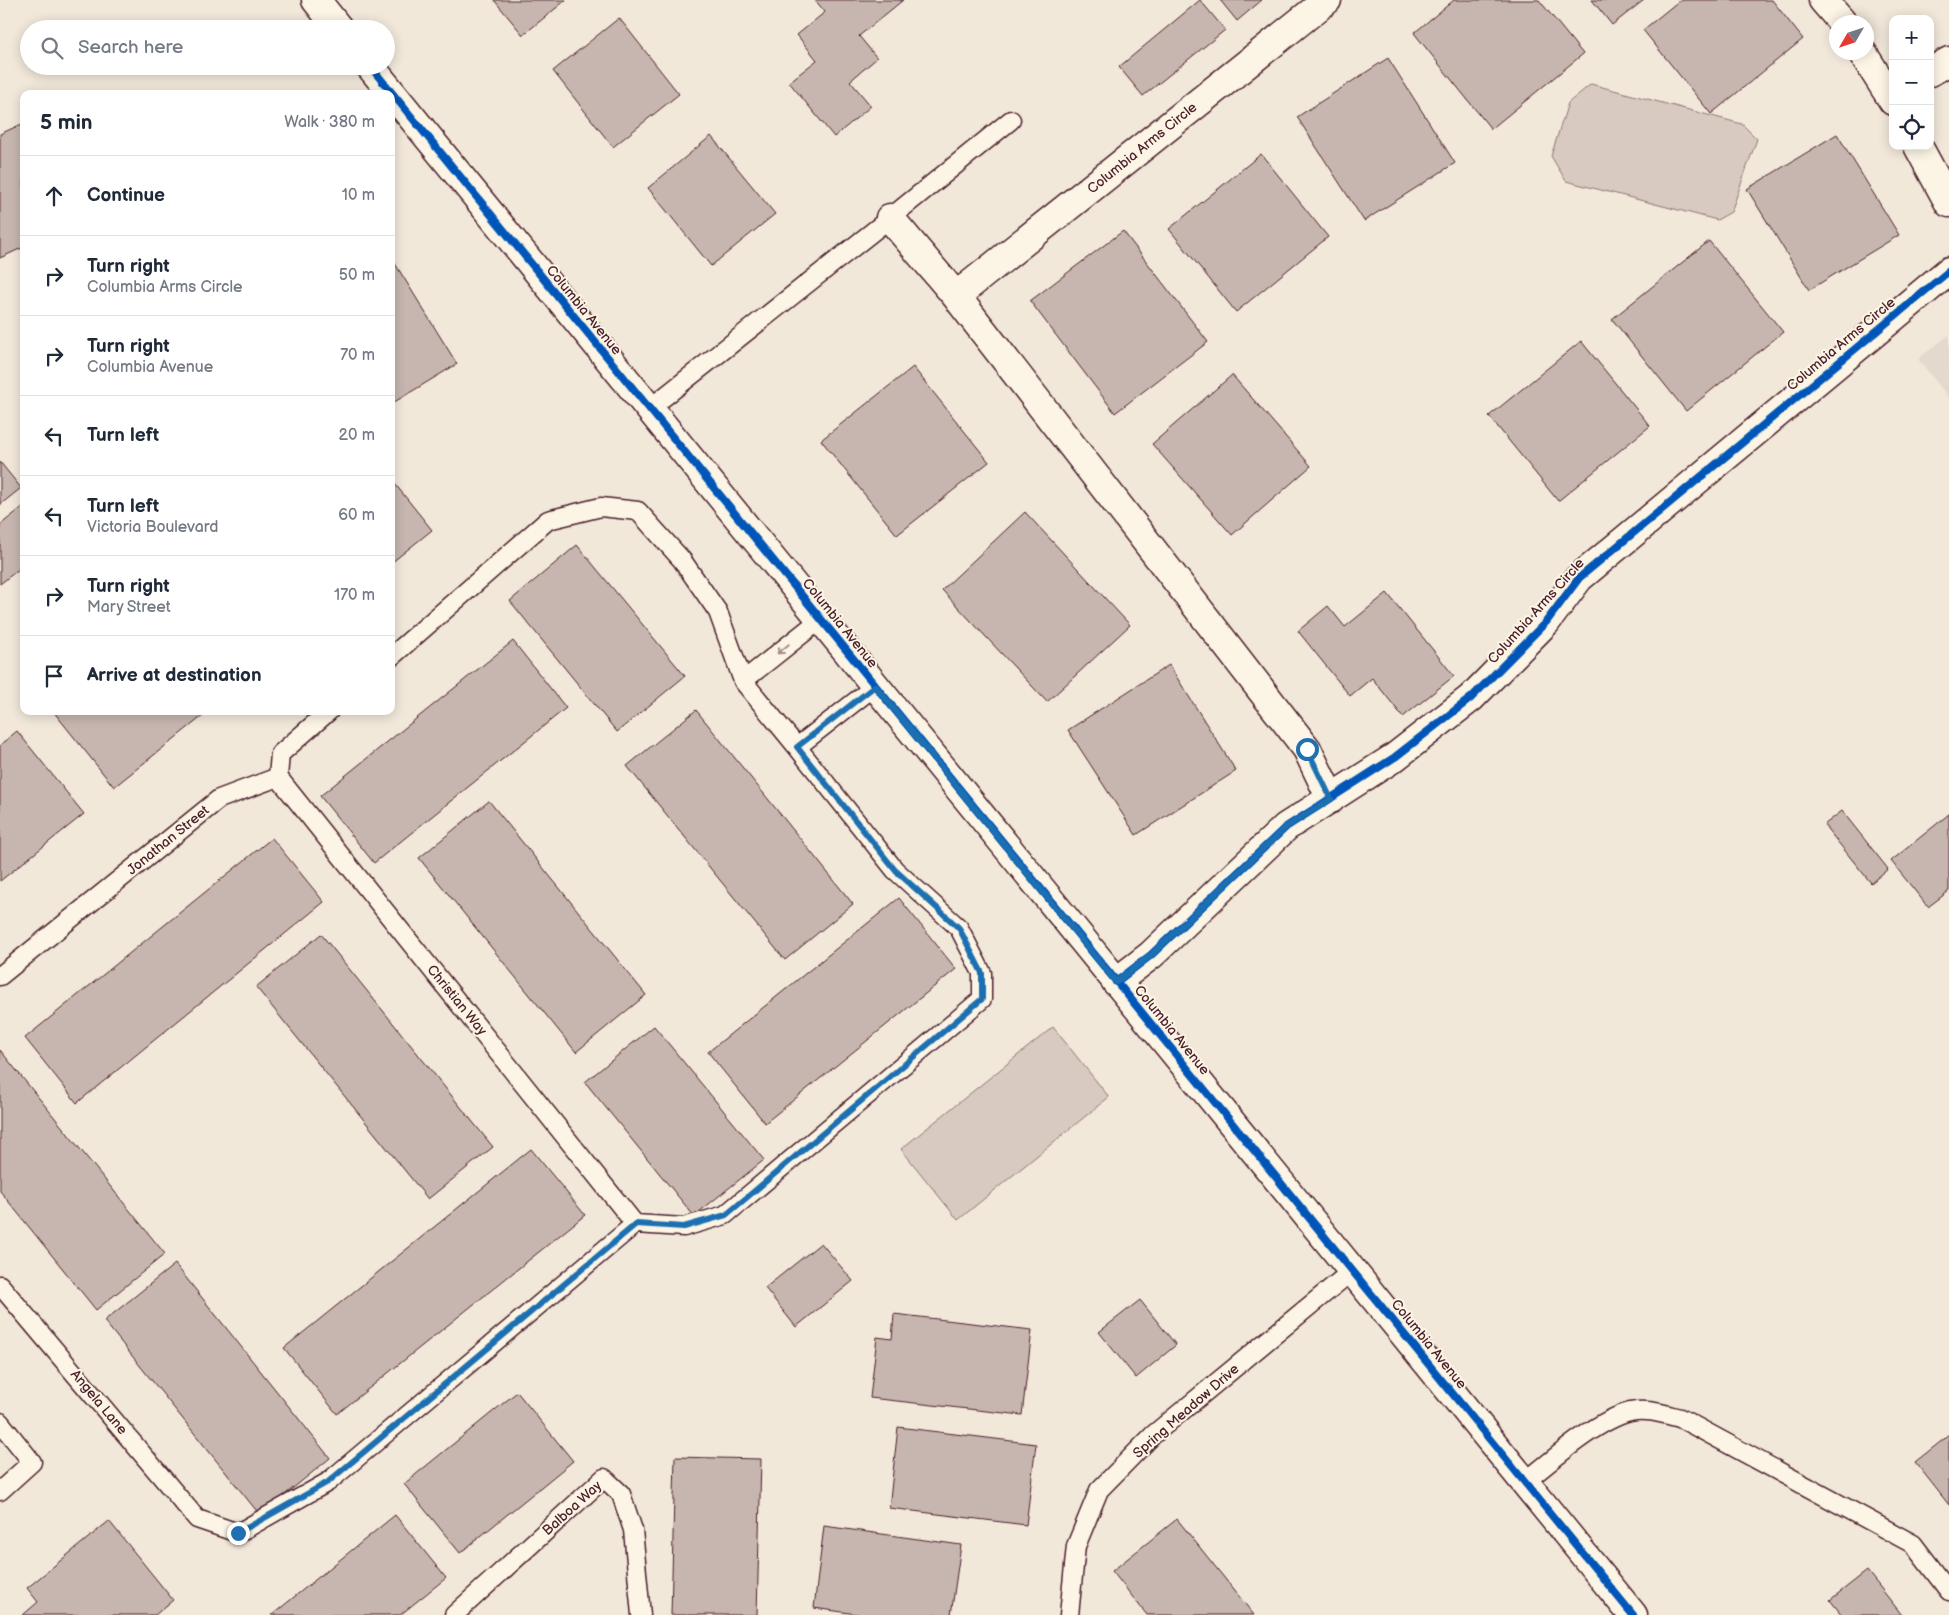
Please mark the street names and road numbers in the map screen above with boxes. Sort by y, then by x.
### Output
street label: Columbia Arms Circle [1084,99,1200,197]
street label: Columbia Avenue [543,262,625,358]
street label: Columbia Arms Circle [1783,294,1899,394]
street label: Columbia Arms Circle [1484,555,1588,667]
street label: Columbia Avenue [799,575,881,671]
street label: Jonathan Street [124,801,213,878]
street label: Christian Way [423,961,491,1039]
street label: Columbia Avenue [1131,982,1213,1078]
street label: Columbia Avenue [1388,1296,1470,1392]
street label: Spring Meadow Drive [1129,1360,1243,1462]
street label: Angela Lane [67,1366,131,1438]
street label: Balboa Way [539,1477,606,1539]

